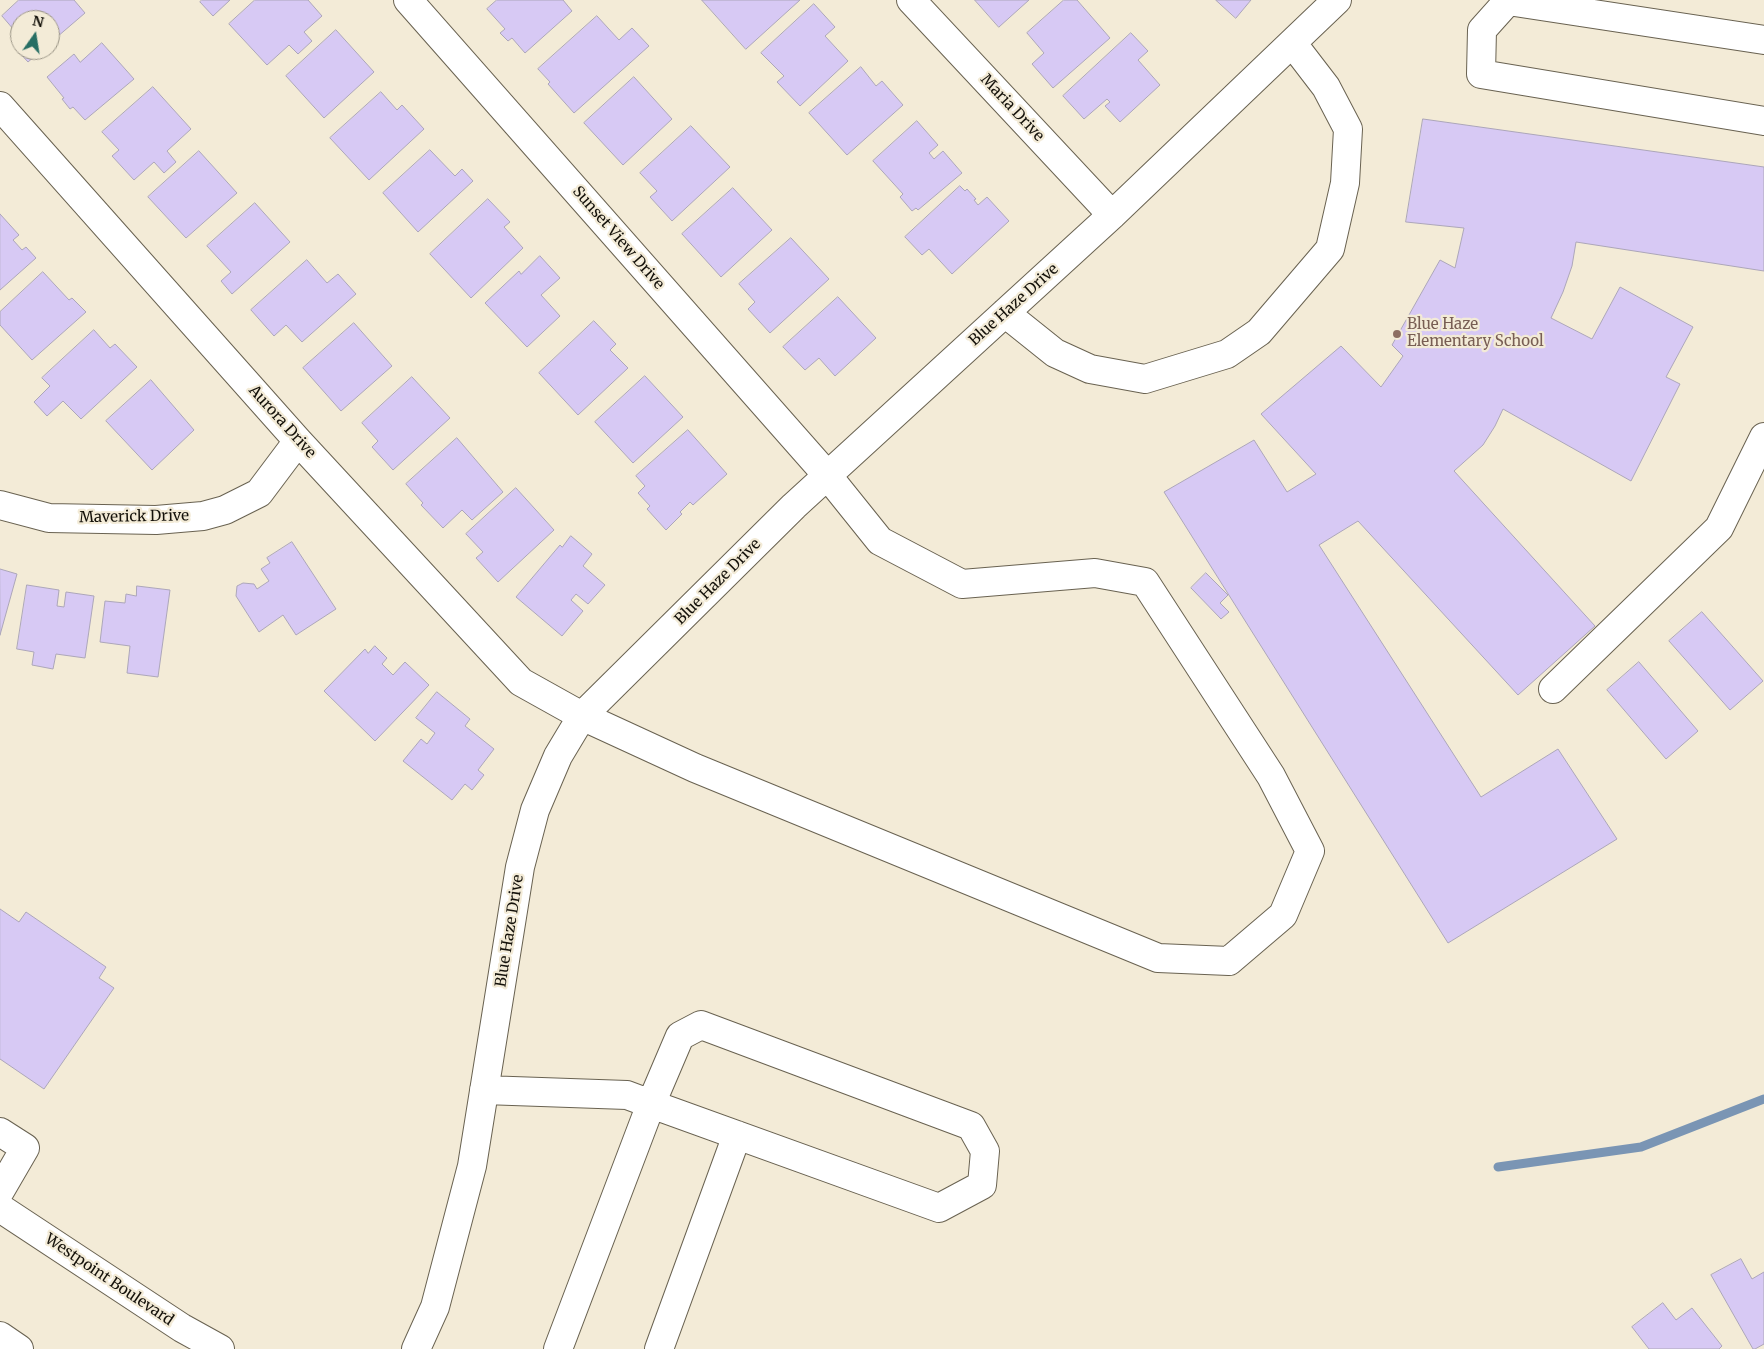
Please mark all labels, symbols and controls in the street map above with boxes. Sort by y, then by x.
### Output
north arrow [10,10,60,60]
text: N [31,11,46,31]
street label: Maria Drive [976,71,1048,145]
street label: Sunset View Drive [568,183,668,293]
street label: Blue Haze Drive [966,260,1062,350]
place label: Blue Haze Elementary School [1407,316,1544,351]
marker: Blue Haze Elementary School [1391,328,1403,340]
street label: Aurora Drive [245,382,319,462]
street label: Maverick Drive [79,507,189,527]
street label: Blue Haze Drive [671,535,765,629]
street label: Blue Haze Drive [492,873,528,989]
street label: Westpoint Boulevard [41,1230,177,1330]

